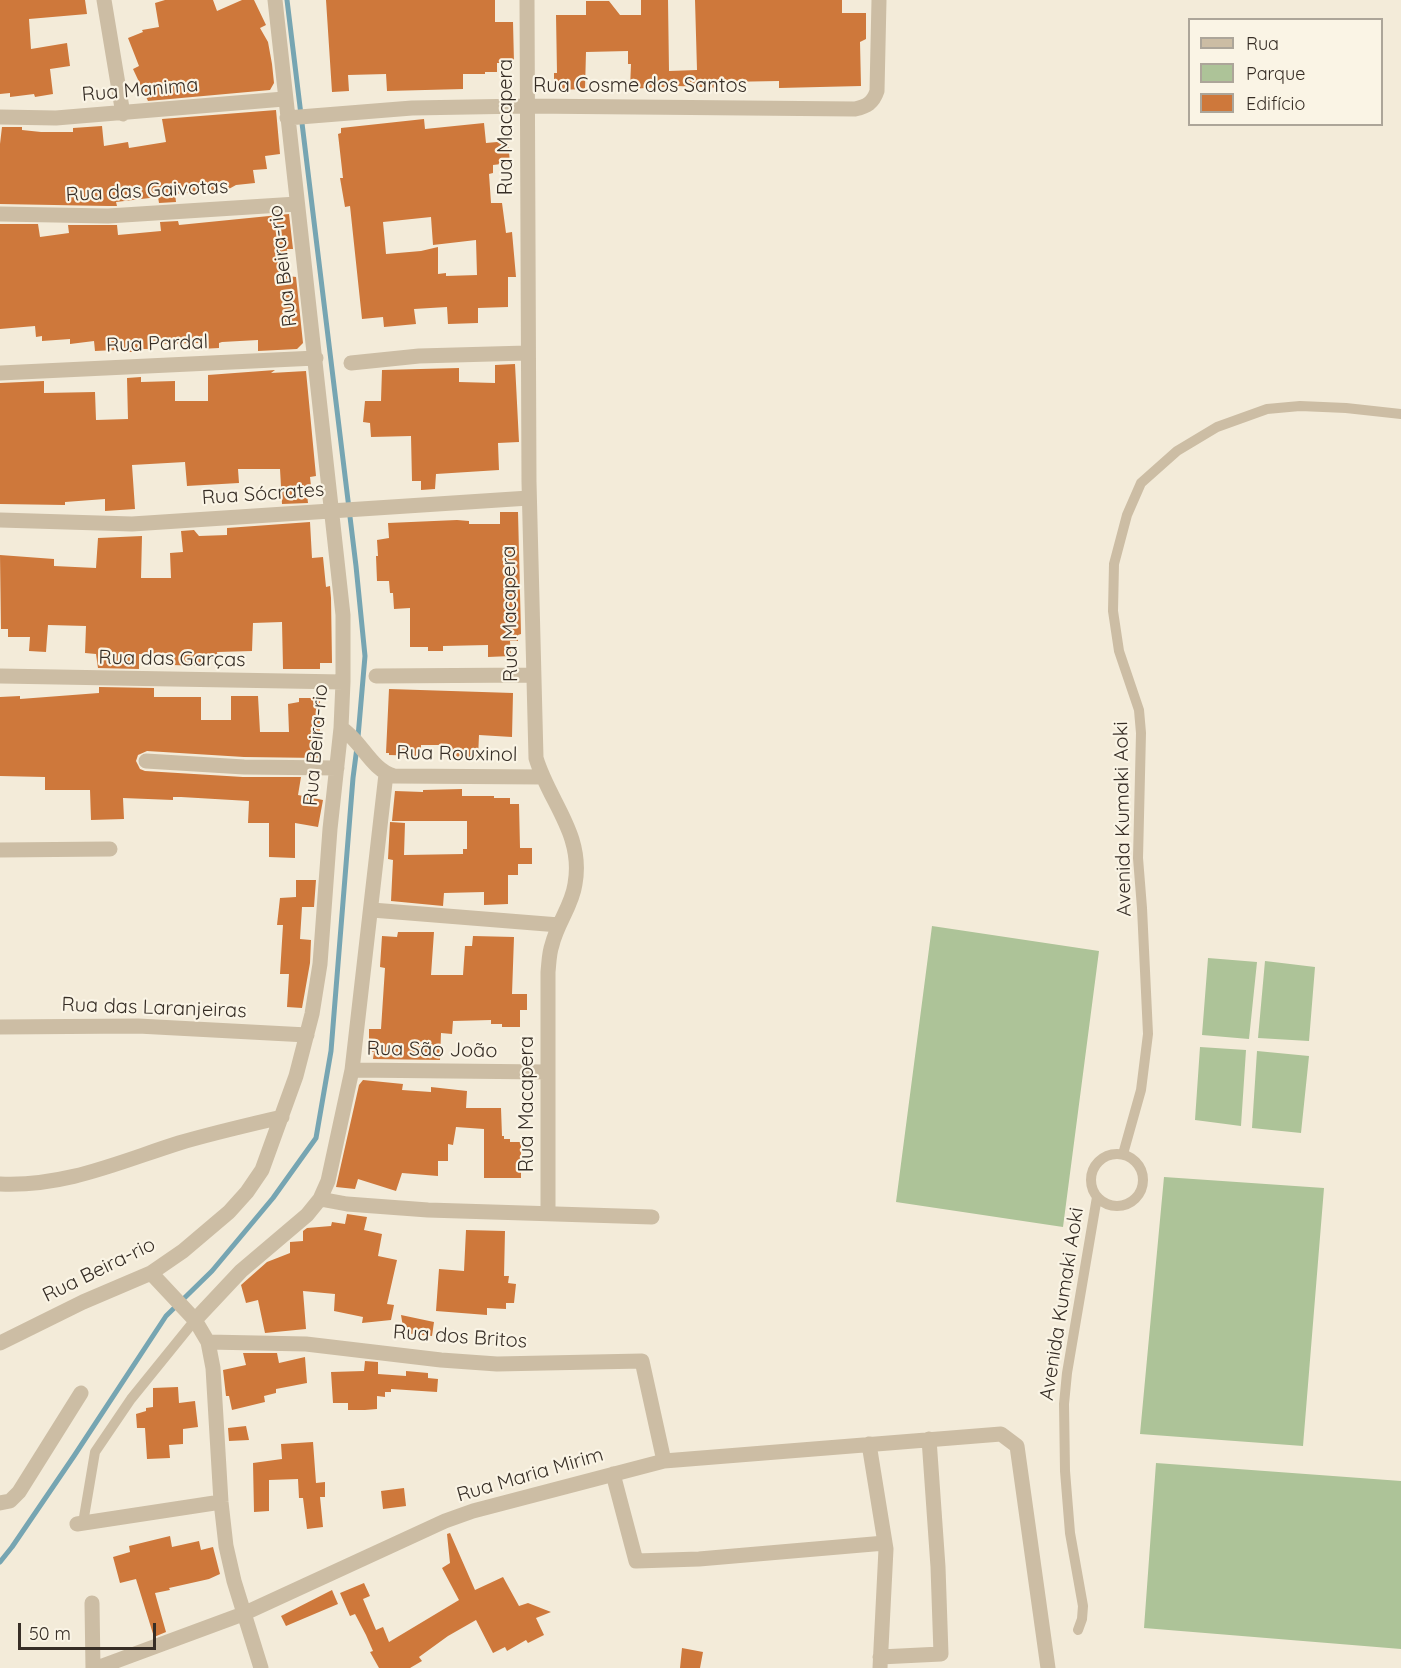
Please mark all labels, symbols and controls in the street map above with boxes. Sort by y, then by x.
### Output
legend [1188,18,1383,126]
text: Rua [1246,32,1279,55]
street label: Rua Macapera [494,59,518,195]
text: Parque [1246,62,1305,85]
street label: Rua Manima [81,73,199,107]
street label: Rua Cosme dos Santos [533,74,747,98]
text: Edifício [1246,92,1305,115]
street label: Rua das Gaivotas [65,175,229,207]
street label: Rua Beira-rio [264,204,302,328]
street label: Rua Pardal [106,330,208,358]
street label: Rua Sócrates [201,478,325,510]
street label: Rua Macapera [497,546,523,682]
street label: Rua das Garças [98,646,246,672]
street label: Rua Beira-rio [299,683,333,807]
street label: Avenida Kumaki Aoki [1109,721,1137,917]
street label: Rua Rouxinol [396,741,518,767]
street label: Rua das Laranjeiras [61,993,247,1023]
street label: Rua Macapera [515,1036,539,1172]
street label: Rua São João [366,1037,498,1063]
street label: Avenida Kumaki Aoki [1035,1206,1089,1402]
street label: Rua Beira-rio [39,1232,159,1308]
street label: Rua dos Britos [392,1320,528,1354]
street label: Rua Maria Mirim [454,1443,606,1507]
scale bar [21,1611,159,1649]
text: 50 m [29,1622,71,1645]

